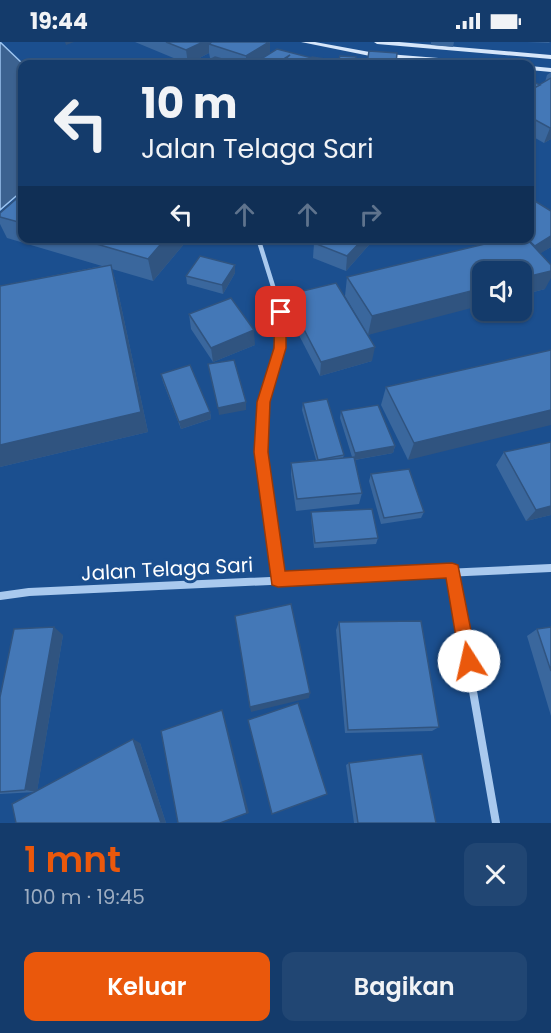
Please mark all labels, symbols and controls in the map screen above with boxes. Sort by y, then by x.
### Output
text: 19:44 [30,6,88,37]
text: 10 m [141,74,238,133]
icon: left [42,84,120,162]
text: Jalan Telaga Sari [141,130,374,167]
icon: left [165,198,198,231]
icon: ahead [228,198,261,231]
icon: ahead [291,198,324,231]
icon: right [354,198,387,231]
map controls [472,261,532,321]
button: sound [472,261,532,321]
pin [255,286,306,337]
icon: arrive [264,295,297,328]
street label: Jalan Telaga Sari [80,551,254,587]
position arrow [437,629,501,693]
text: 1 mnt [24,834,121,885]
button: close [464,843,527,906]
text: 100 m · 19:45 [24,883,145,911]
button: Keluar [24,952,270,1021]
button: Bagikan [282,952,527,1021]

